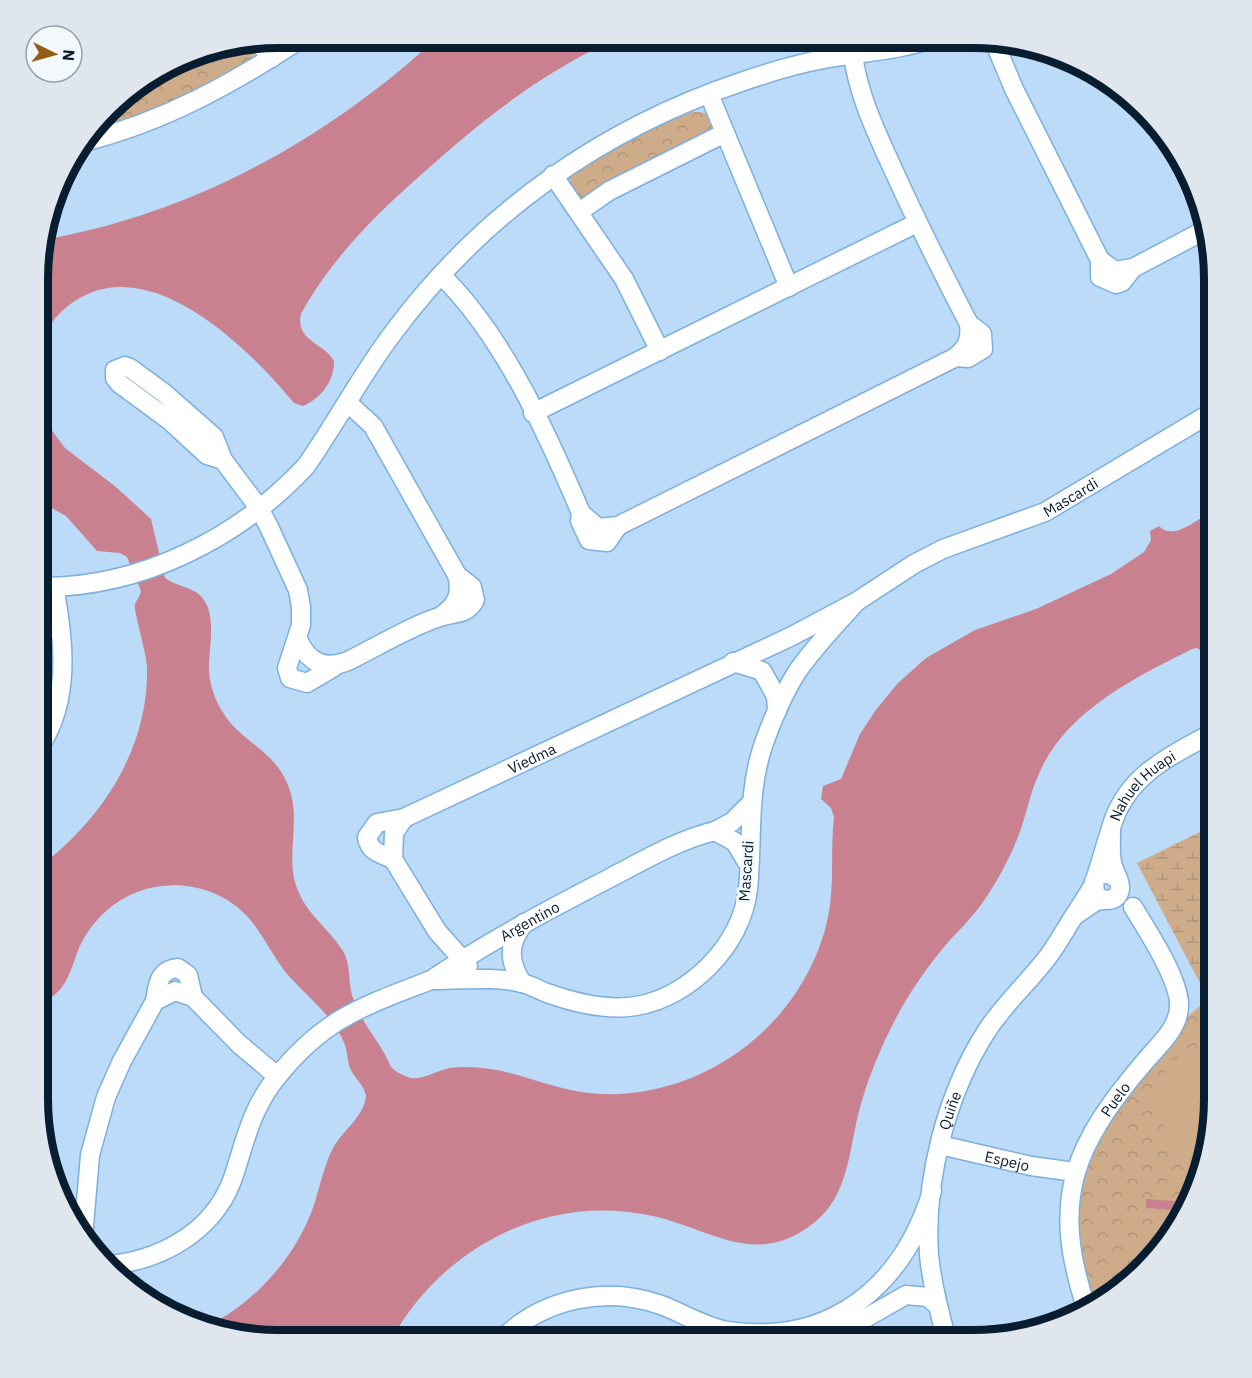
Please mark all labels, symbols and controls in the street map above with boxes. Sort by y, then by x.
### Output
north arrow [24,24,84,84]
text: N [58,49,79,62]
street label: Mascardi [1039,473,1101,521]
street label: Viedma [505,739,559,778]
street label: Nahuel Huapi [1105,746,1179,824]
street label: Mascardi [734,840,758,902]
street label: Argentino [496,897,563,945]
street label: Puelo [1096,1078,1134,1120]
street label: Quiñe [934,1088,965,1132]
street label: Espejo [983,1146,1031,1175]

